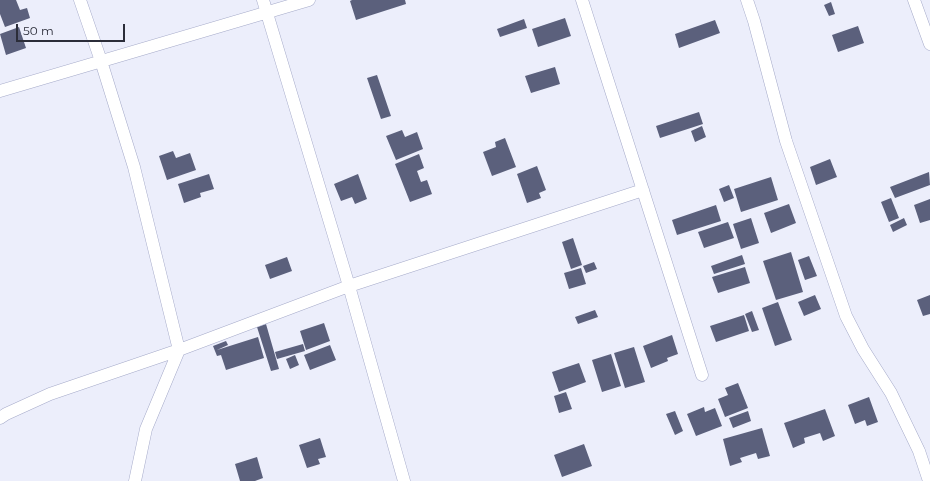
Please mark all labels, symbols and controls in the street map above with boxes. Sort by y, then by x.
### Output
scale bar [18,16,127,42]
text: 50 m [23,23,54,38]

